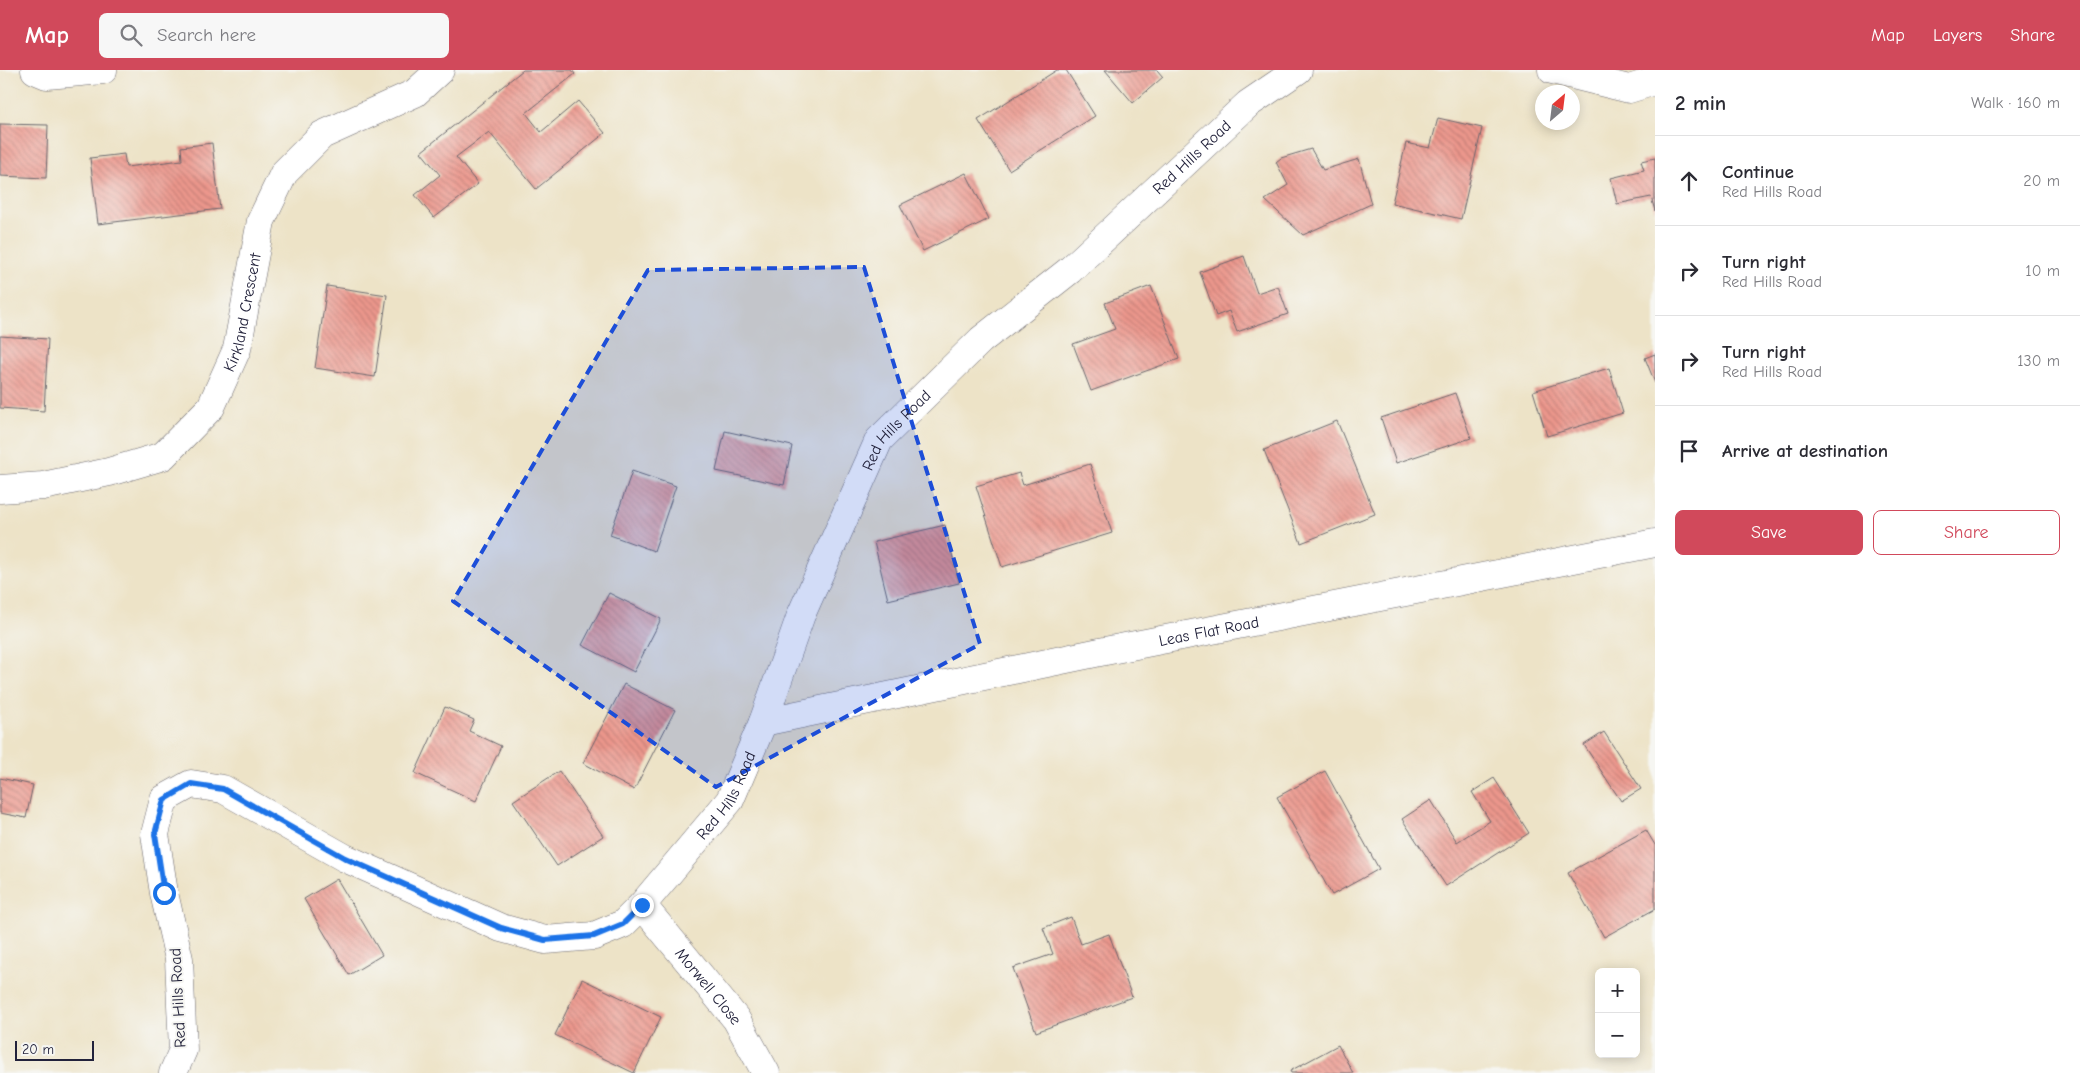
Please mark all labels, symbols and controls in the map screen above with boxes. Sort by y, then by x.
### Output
search box [99,13,449,58]
text: Map [25,21,69,49]
icon: search [117,21,145,49]
text: Search here [157,24,256,46]
text: Map [1871,25,1905,46]
text: Layers [1933,25,1982,46]
text: Share [2010,25,2055,46]
north arrow [1535,85,1580,130]
text: 2 min [1675,91,1726,115]
text: Walk · 160 m [1971,94,2060,112]
street label: Red Hills Road [1149,117,1235,198]
text: Continue [1722,161,1794,183]
icon: ahead [1675,167,1703,195]
text: 20 m [2023,172,2060,190]
text: Red Hills Road [1722,183,1822,201]
street label: Kirkland Crescent [220,251,265,375]
text: Turn right [1722,251,1806,273]
icon: right [1675,257,1703,285]
text: 10 m [2025,262,2060,280]
text: Red Hills Road [1722,273,1822,291]
text: Turn right [1722,341,1806,363]
icon: right [1675,347,1703,375]
text: 130 m [2017,352,2060,370]
text: Red Hills Road [1722,363,1822,381]
street label: Red Hills Road [859,387,935,473]
icon: arrive [1675,437,1703,465]
text: Arrive at destination [1722,440,1888,462]
button: Save [1675,510,1863,555]
button: Share [1873,510,2060,555]
street label: Leas Flat Road [1157,613,1260,650]
street label: Red Hills Road [693,749,759,843]
route start [153,882,176,905]
route end [631,894,654,917]
street label: Morwell Close [671,945,745,1028]
street label: Red Hills Road [166,948,190,1048]
map controls [1595,968,1640,1058]
button: + [1595,968,1640,1013]
button: − [1595,1013,1640,1058]
scale bar [15,1038,94,1061]
text: 20 m [22,1041,54,1058]

